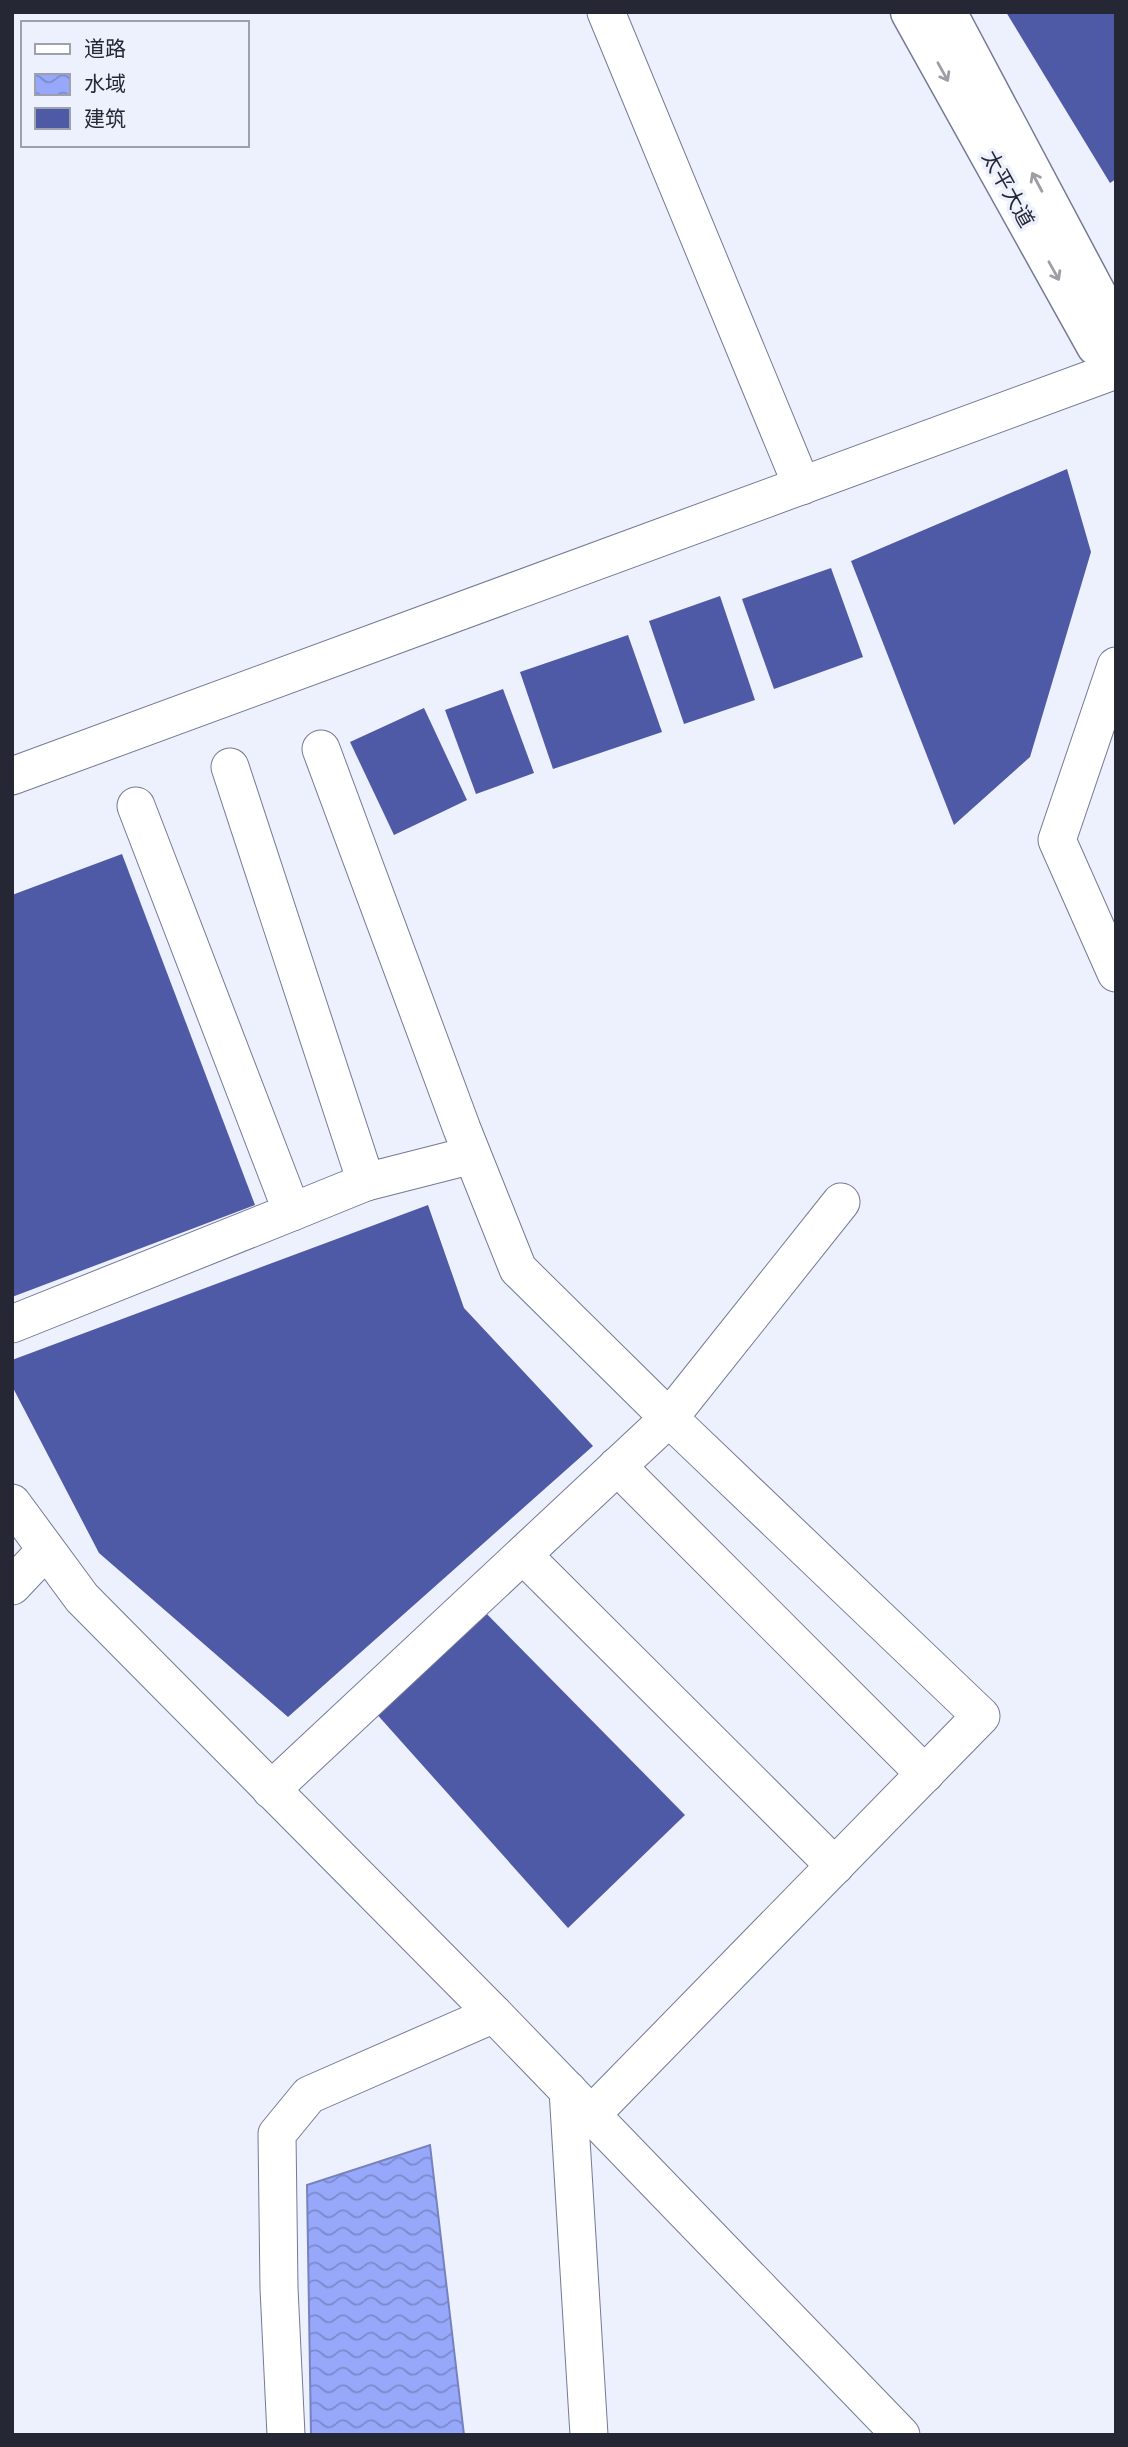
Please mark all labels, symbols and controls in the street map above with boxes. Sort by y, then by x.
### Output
legend [21,21,248,147]
text: 道路 [84,36,126,61]
one-way arrow [937,61,950,82]
text: 水域 [84,71,126,96]
text: 建筑 [84,106,126,131]
street label: 太平大道 [977,146,1040,232]
one-way arrow [1030,172,1044,193]
one-way arrow [1047,260,1061,280]

